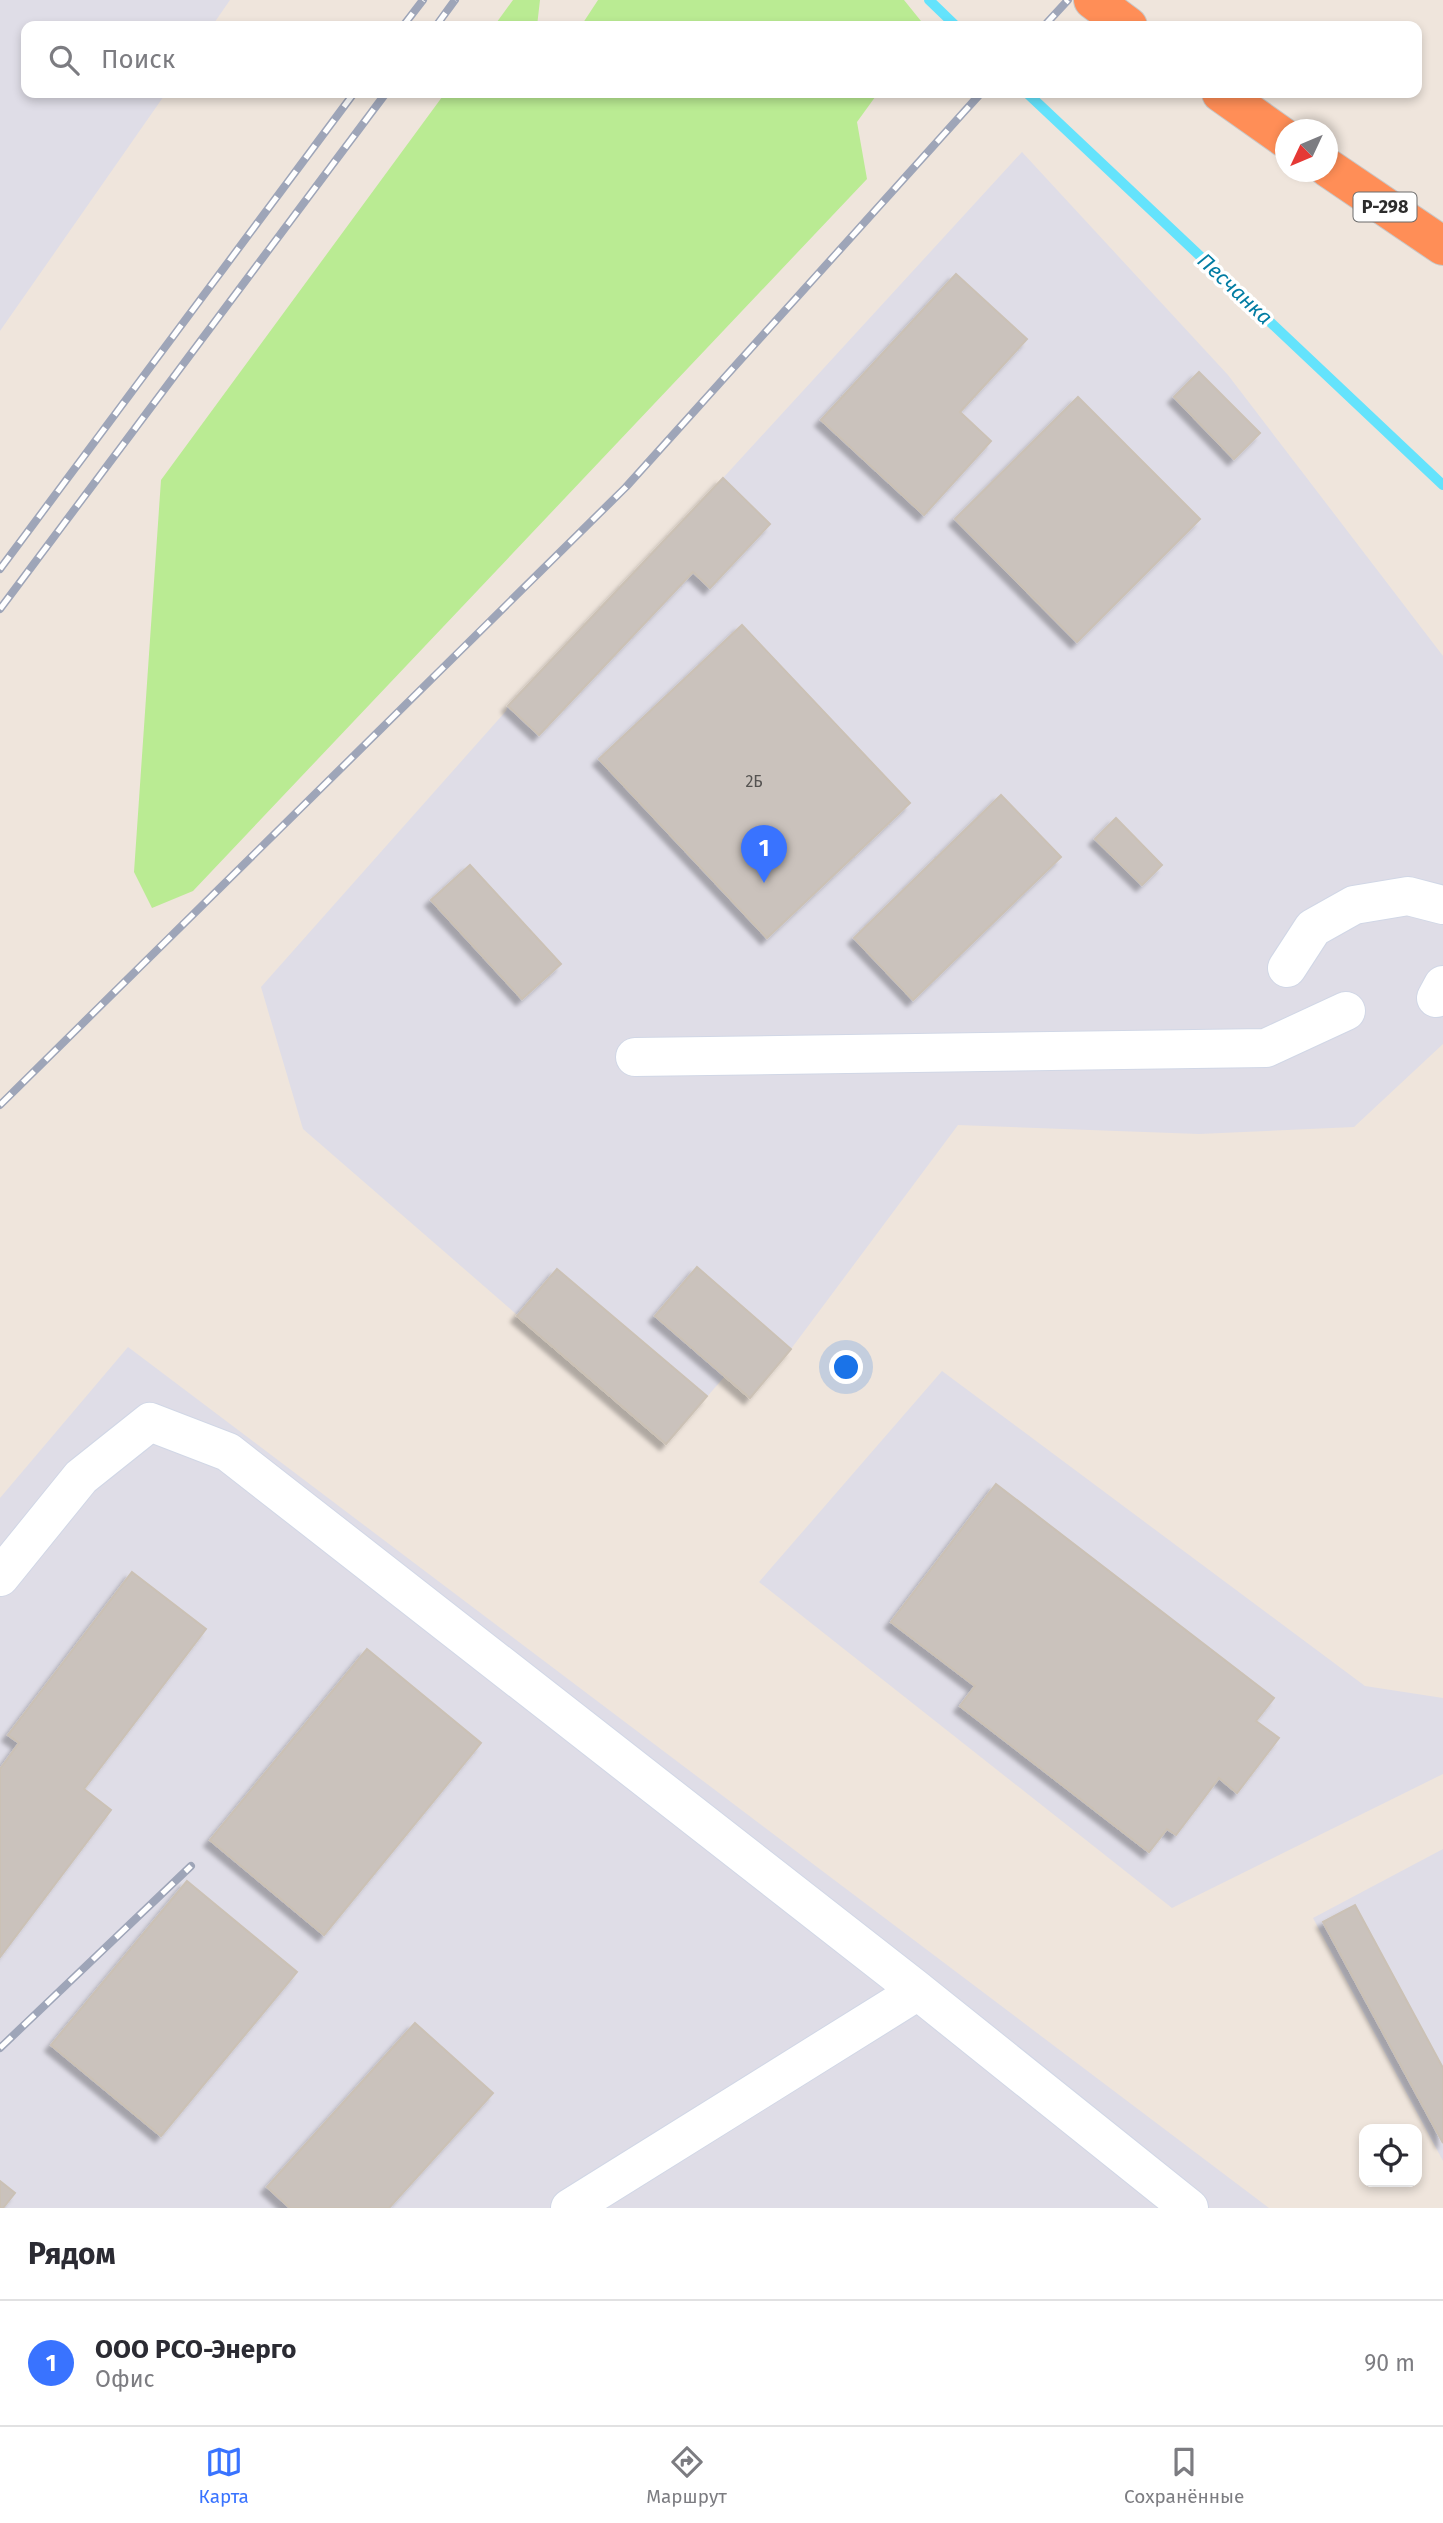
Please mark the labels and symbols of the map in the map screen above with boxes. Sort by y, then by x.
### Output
north arrow [1275,119,1338,182]
road number: Р-298 [1354,192,1416,222]
water label: Песчанка [1192,248,1278,330]
house number: 2Б [745,772,763,791]
pin: 1 [741,825,787,883]
your location [829,1350,863,1384]

